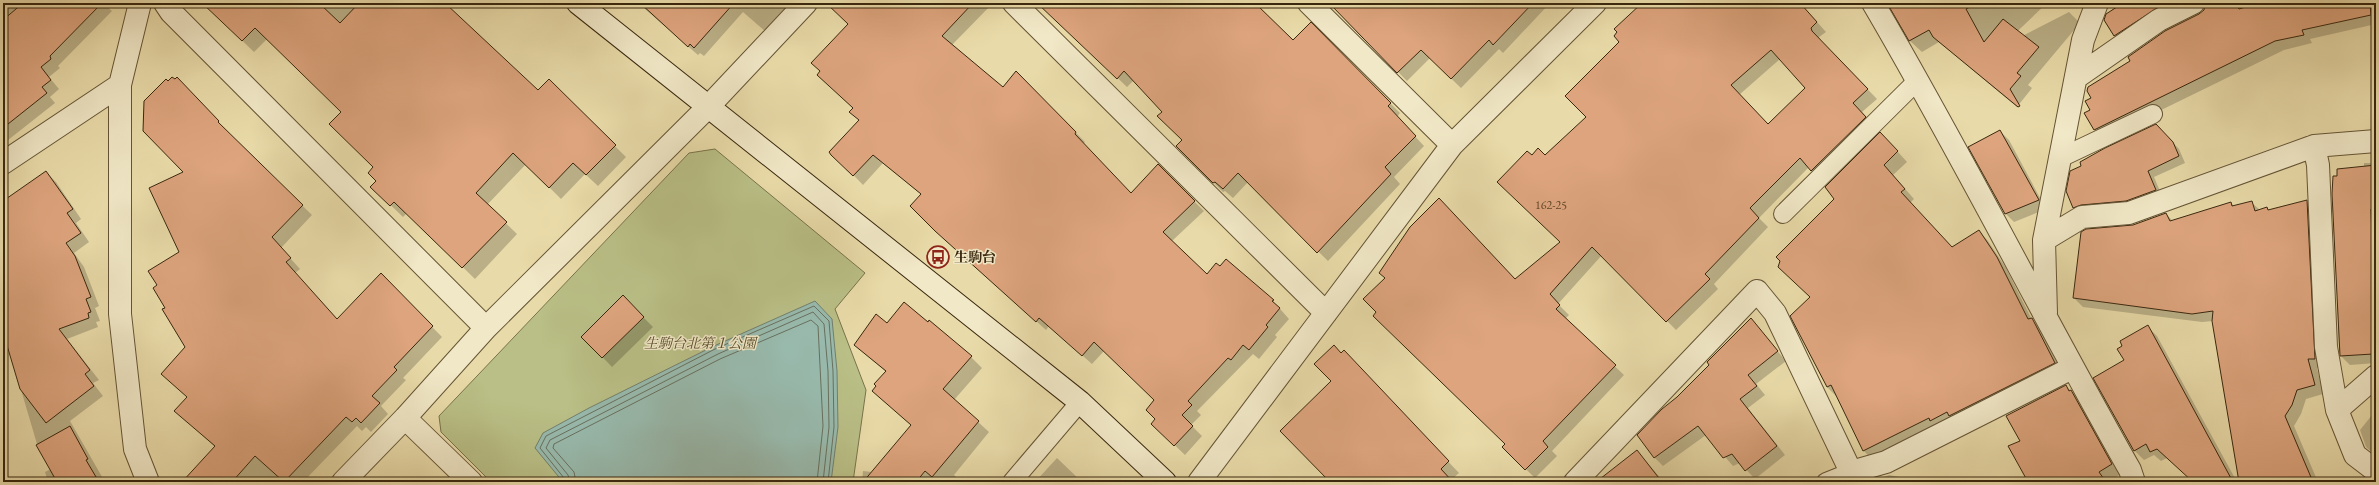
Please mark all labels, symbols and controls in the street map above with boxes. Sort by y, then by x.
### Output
house number: 162-25 [1535,197,1567,213]
bus stop icon: 生駒台 [925,244,951,270]
place label: 生駒台 [954,248,996,266]
park label: 生駒台北第１公園 [644,334,758,352]

